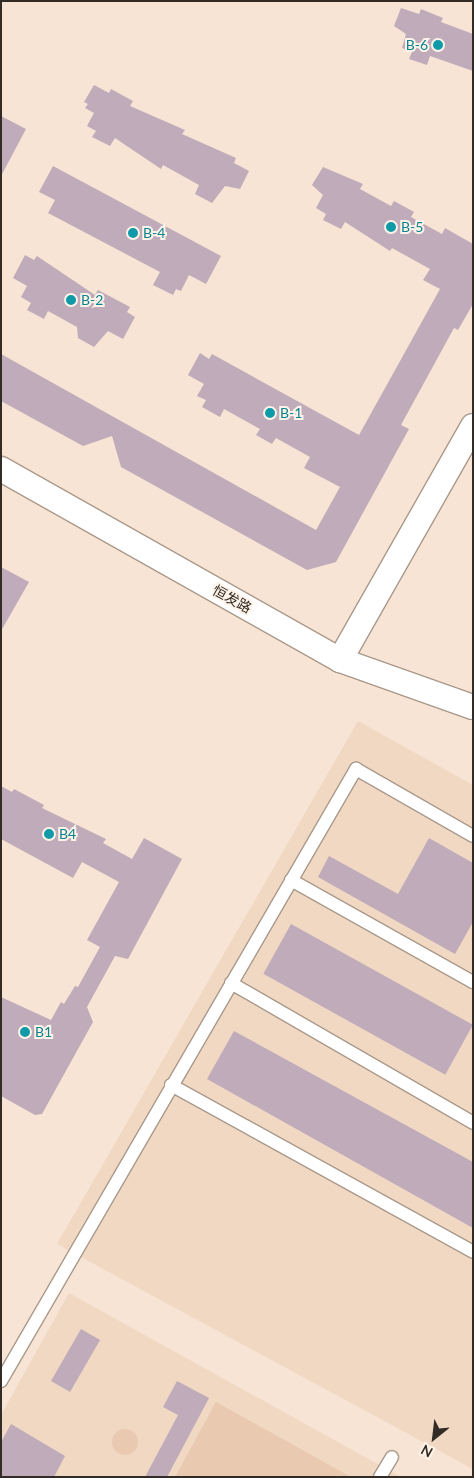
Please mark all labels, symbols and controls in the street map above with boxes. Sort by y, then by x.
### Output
place label: B-6 [406,37,428,53]
marker: B-6 [432,39,444,51]
place label: B-5 [401,219,423,235]
marker: B-5 [385,221,397,233]
place label: B-4 [143,225,165,241]
marker: B-4 [127,227,139,239]
place label: B-2 [81,292,103,308]
marker: B-2 [65,294,77,306]
place label: B-1 [280,405,302,421]
marker: B-1 [264,407,276,419]
street label: 恒发路 [210,581,254,617]
place label: B4 [59,826,76,842]
marker: B4 [43,828,55,840]
place label: B1 [35,1024,52,1040]
marker: B1 [19,1026,31,1038]
north arrow [409,1413,459,1463]
text: N [418,1442,435,1462]

